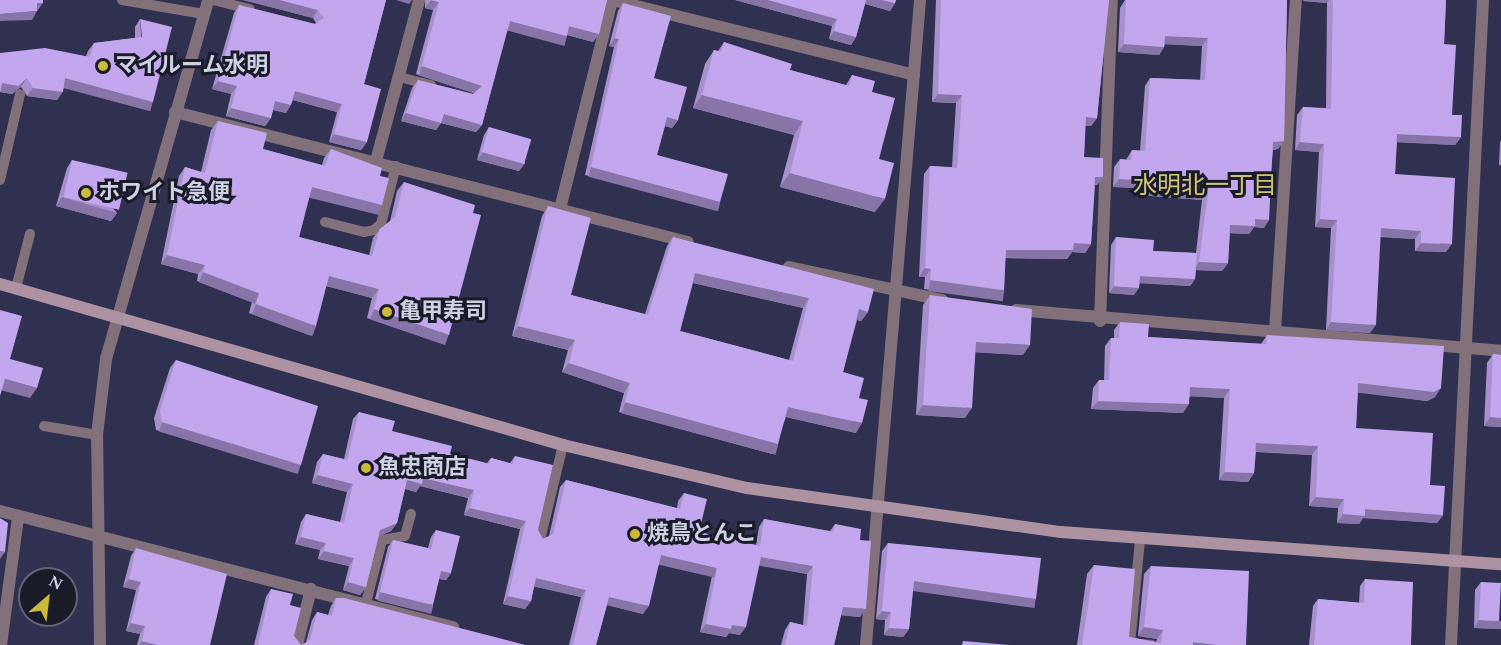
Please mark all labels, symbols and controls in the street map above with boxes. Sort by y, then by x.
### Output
place label: マイルーム水明 [115,53,269,79]
marker: マイルーム水明 [96,59,110,73]
district label: 水明北一丁目 [1133,173,1277,201]
place label: ホワイト急便 [98,180,230,206]
marker: ホワイト急便 [79,186,93,200]
place label: 亀甲寿司 [399,299,487,325]
marker: 亀甲寿司 [380,305,394,319]
place label: 魚忠商店 [378,455,466,481]
marker: 魚忠商店 [359,461,373,475]
place label: 焼鳥とんこ [647,521,757,547]
marker: 焼鳥とんこ [628,527,642,541]
north arrow [18,567,78,627]
text: N [44,569,67,597]

